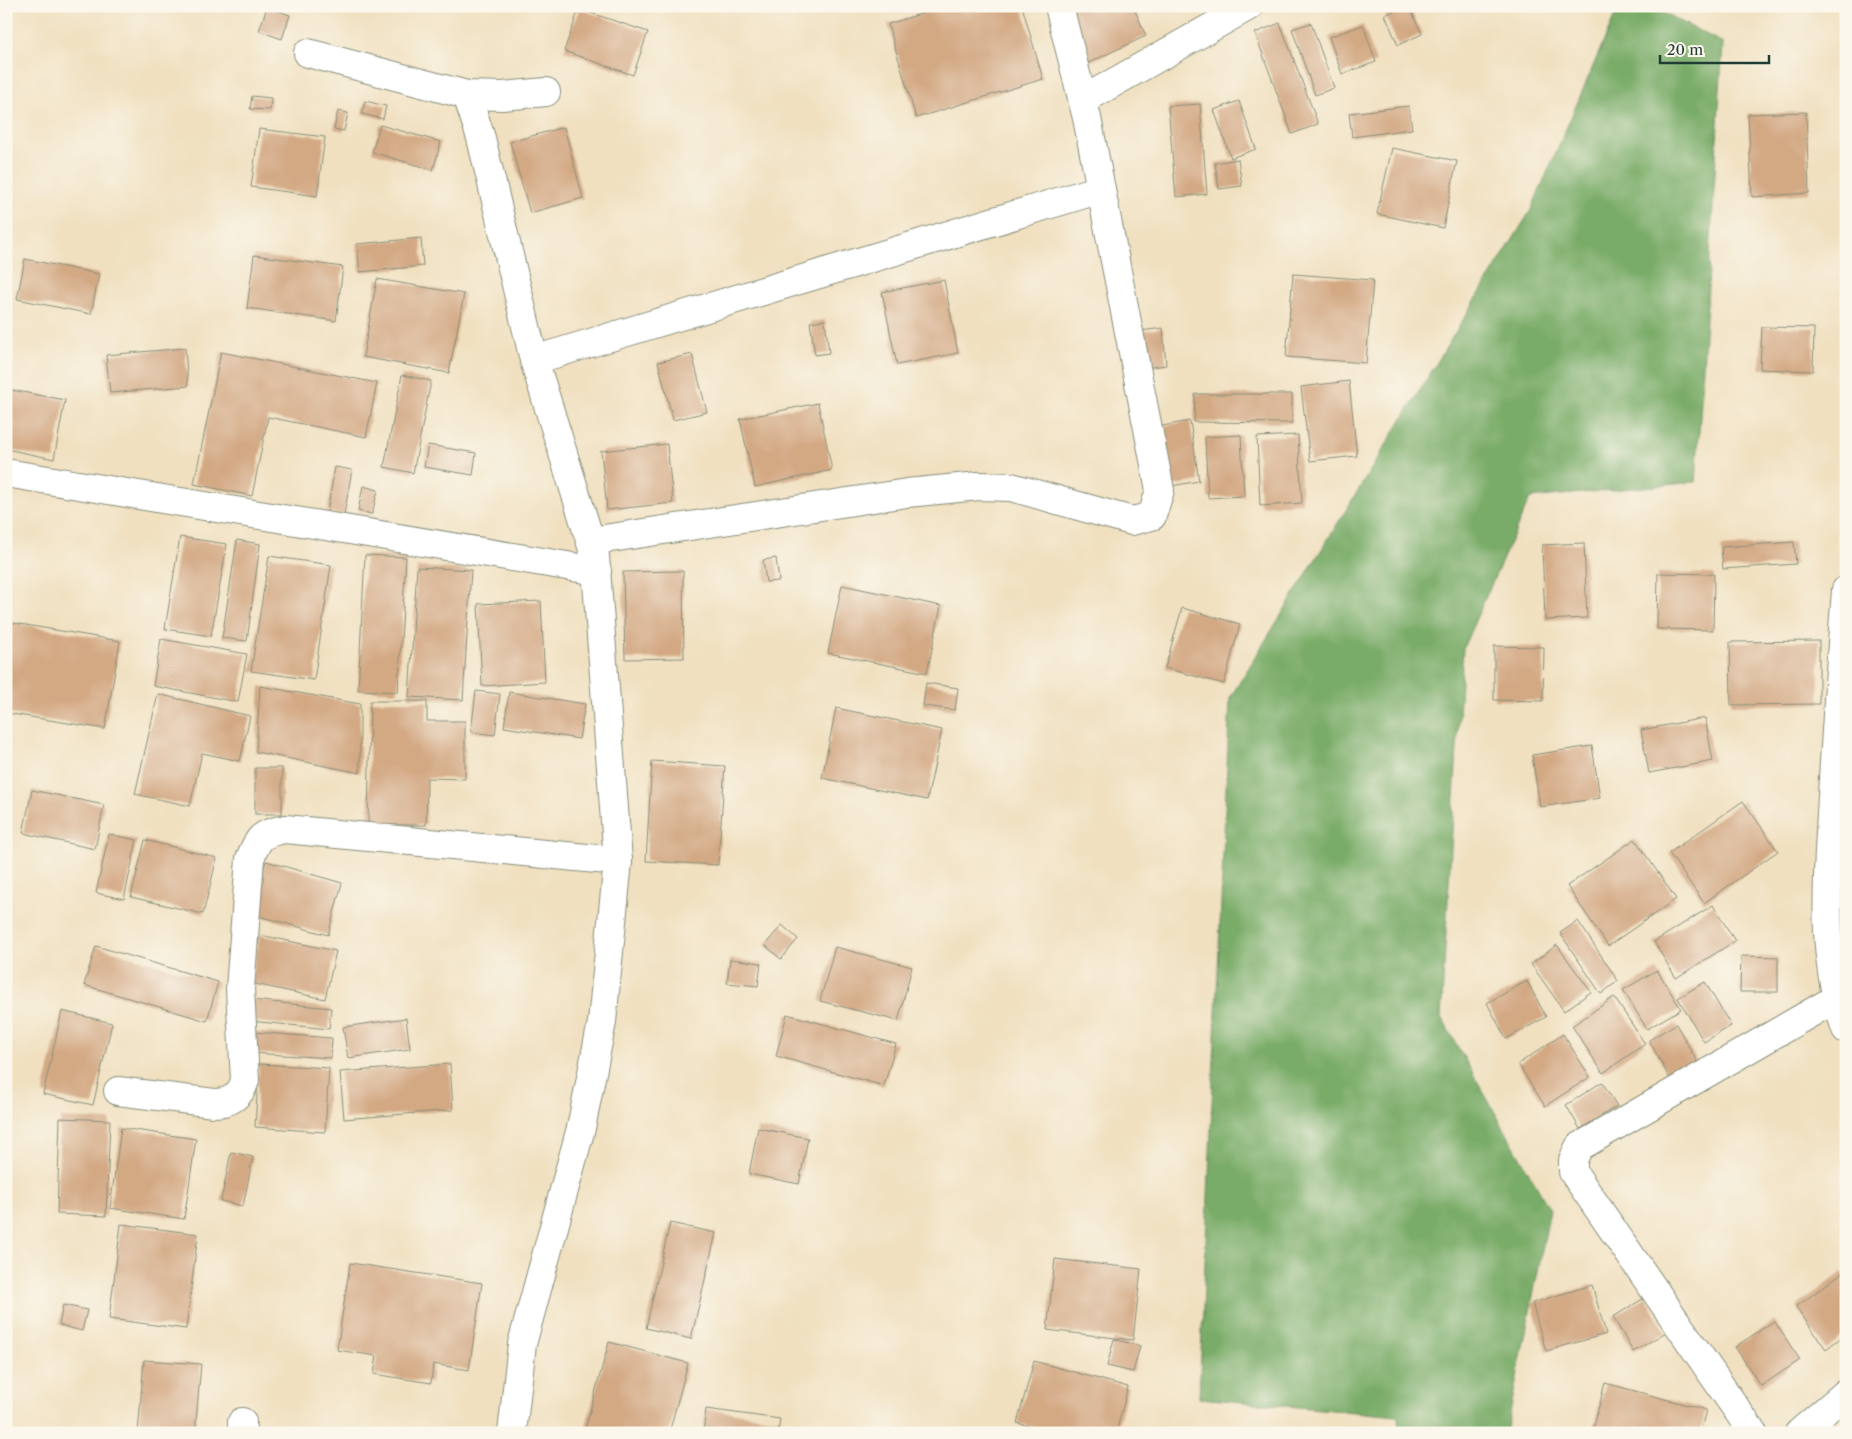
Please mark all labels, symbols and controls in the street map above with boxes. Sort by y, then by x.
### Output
scale bar [1660,32,1768,64]
text: 20 m [1667,40,1703,59]

